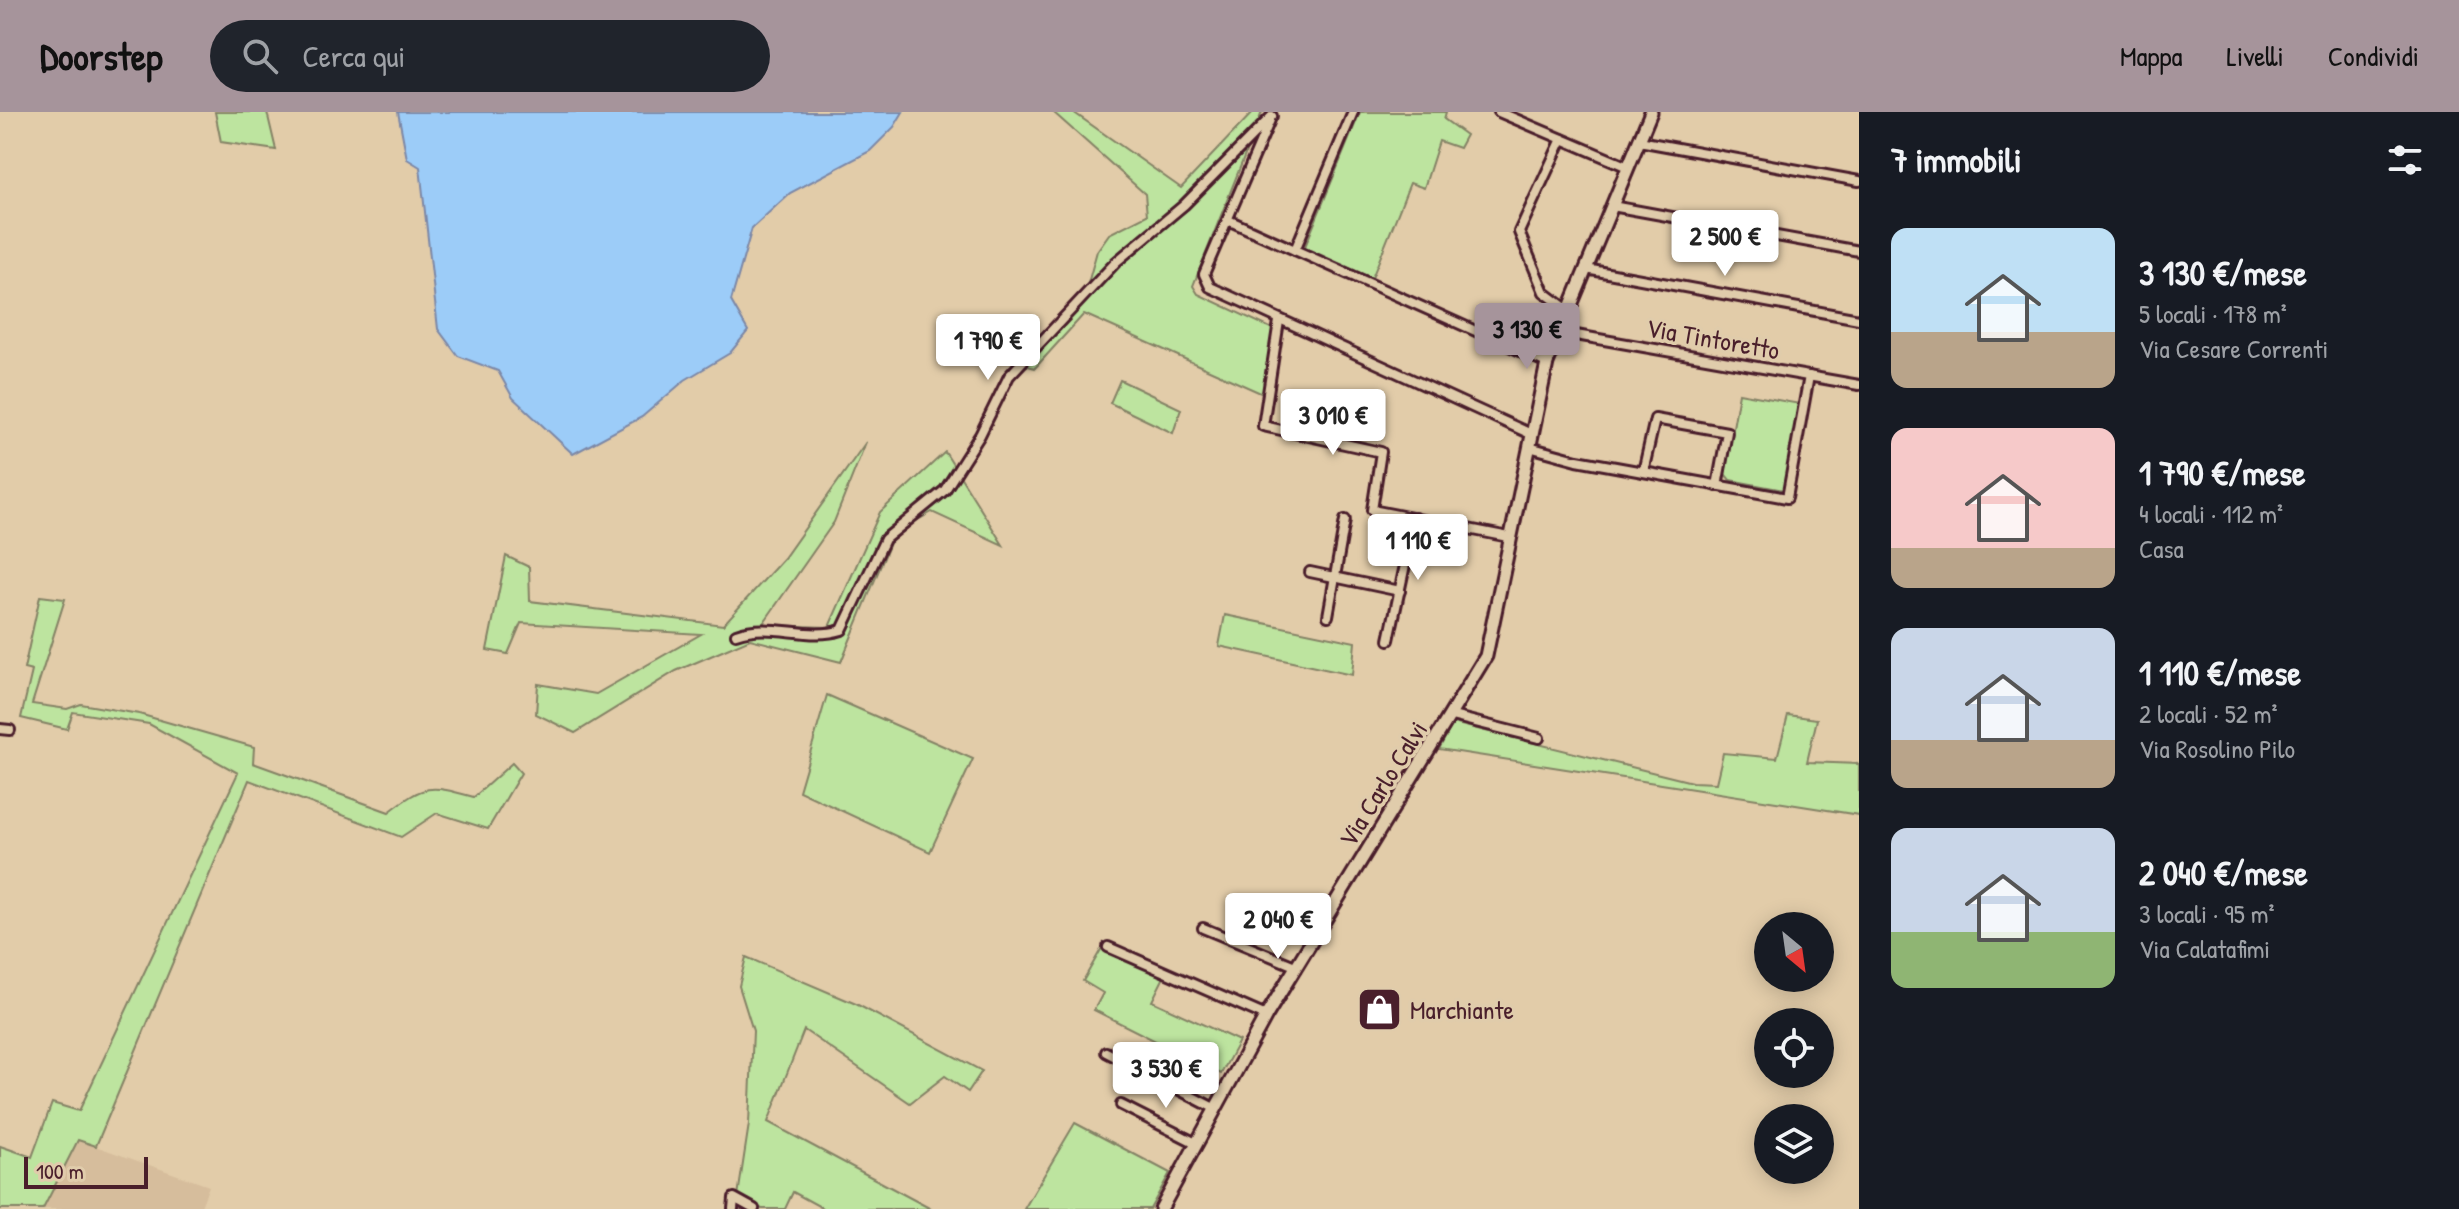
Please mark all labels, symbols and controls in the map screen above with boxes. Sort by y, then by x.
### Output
search box [210,20,770,92]
text: Doorstep [40,30,162,82]
icon: search [238,34,282,78]
text: Cerca qui [302,36,405,76]
text: Mappa [2120,37,2182,75]
text: Livelli [2226,37,2284,75]
text: Condividi [2328,37,2419,75]
text: 7 immobili [1891,137,2022,183]
icon: filters [2383,138,2427,182]
pin: 2 500 € [1651,210,1799,278]
text: 2 500 € [1690,218,1760,253]
text: 3 130 €/mese [2139,250,2307,296]
icon: home [1955,260,2051,356]
text: 5 locali · 178 m² [2139,296,2287,331]
pin: 3 130 € [1453,303,1601,371]
street label: Via Tintoretto [1644,310,1782,367]
text: 3 130 € [1493,311,1561,346]
pin: 1 790 € [914,314,1062,382]
text: 1 790 € [954,322,1022,357]
text: Via Cesare Correnti [2139,331,2328,366]
pin: 3 010 € [1259,389,1407,457]
text: 3 010 € [1299,397,1367,432]
text: 1 790 €/mese [2139,450,2306,496]
icon: home [1955,460,2051,556]
text: 4 locali · 112 m² [2139,496,2283,531]
pin: 1 110 € [1344,514,1492,582]
text: 1 110 € [1386,522,1450,557]
text: Casa [2139,531,2184,566]
text: 1 110 €/mese [2139,650,2301,696]
icon: home [1955,660,2051,756]
text: 2 locali · 52 m² [2139,696,2278,731]
street label: Via Carlo Calvi [1330,714,1435,853]
text: Via Rosolino Pilo [2139,731,2295,766]
text: 2 040 €/mese [2139,850,2308,896]
icon: home [1955,860,2051,956]
pin: 2 040 € [1204,893,1352,961]
text: 3 locali · 95 m² [2139,896,2274,931]
text: 2 040 € [1243,901,1313,936]
north arrow [1754,912,1834,992]
map controls [1754,912,1834,1184]
text: Via Calatafimi [2139,931,2270,966]
shop icon: Marchiante [1355,986,1403,1034]
place label: Marchiante [1410,992,1514,1027]
button: locate [1754,1008,1834,1088]
pin: 3 530 € [1092,1042,1240,1110]
text: 3 530 € [1131,1050,1201,1085]
button: layers [1754,1104,1834,1184]
scale bar [24,1153,148,1189]
text: 100 m [36,1156,84,1186]

